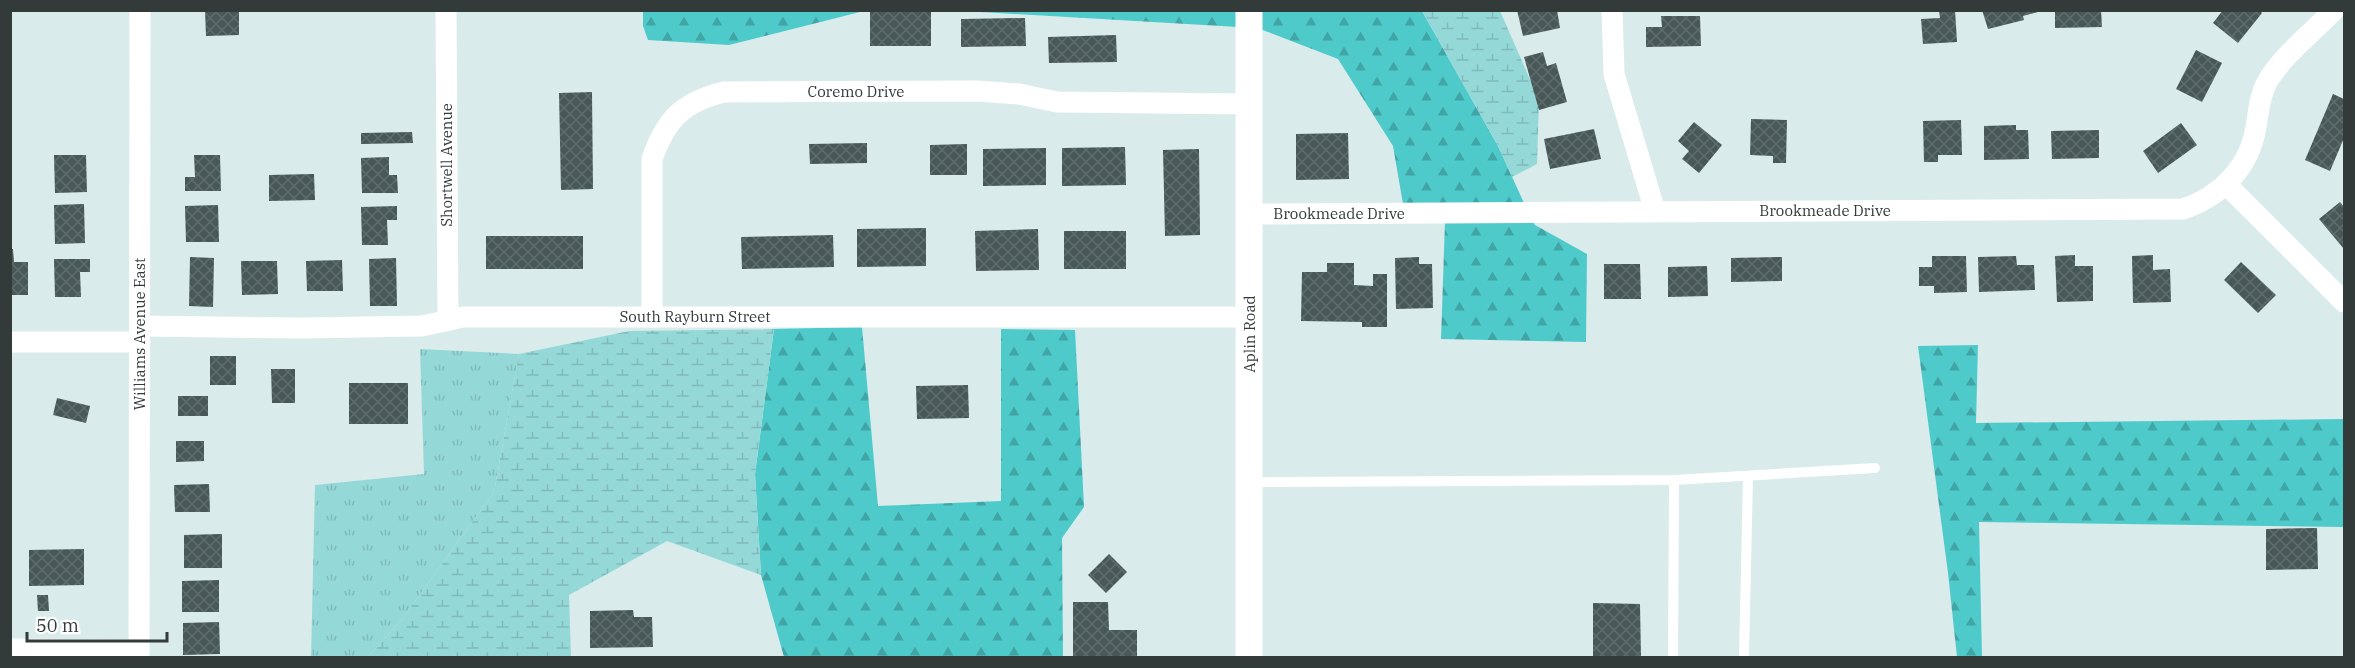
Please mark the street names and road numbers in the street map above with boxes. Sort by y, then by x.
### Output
street label: Coremo Drive [808,82,904,101]
street label: Shortwell Avenue [437,103,456,227]
street label: Brookmeade Drive [1759,201,1891,220]
street label: Brookmeade Drive [1273,204,1405,223]
street label: Williams Avenue East [130,258,149,410]
street label: Aplin Road [1240,295,1259,373]
street label: South Rayburn Street [620,307,770,326]

